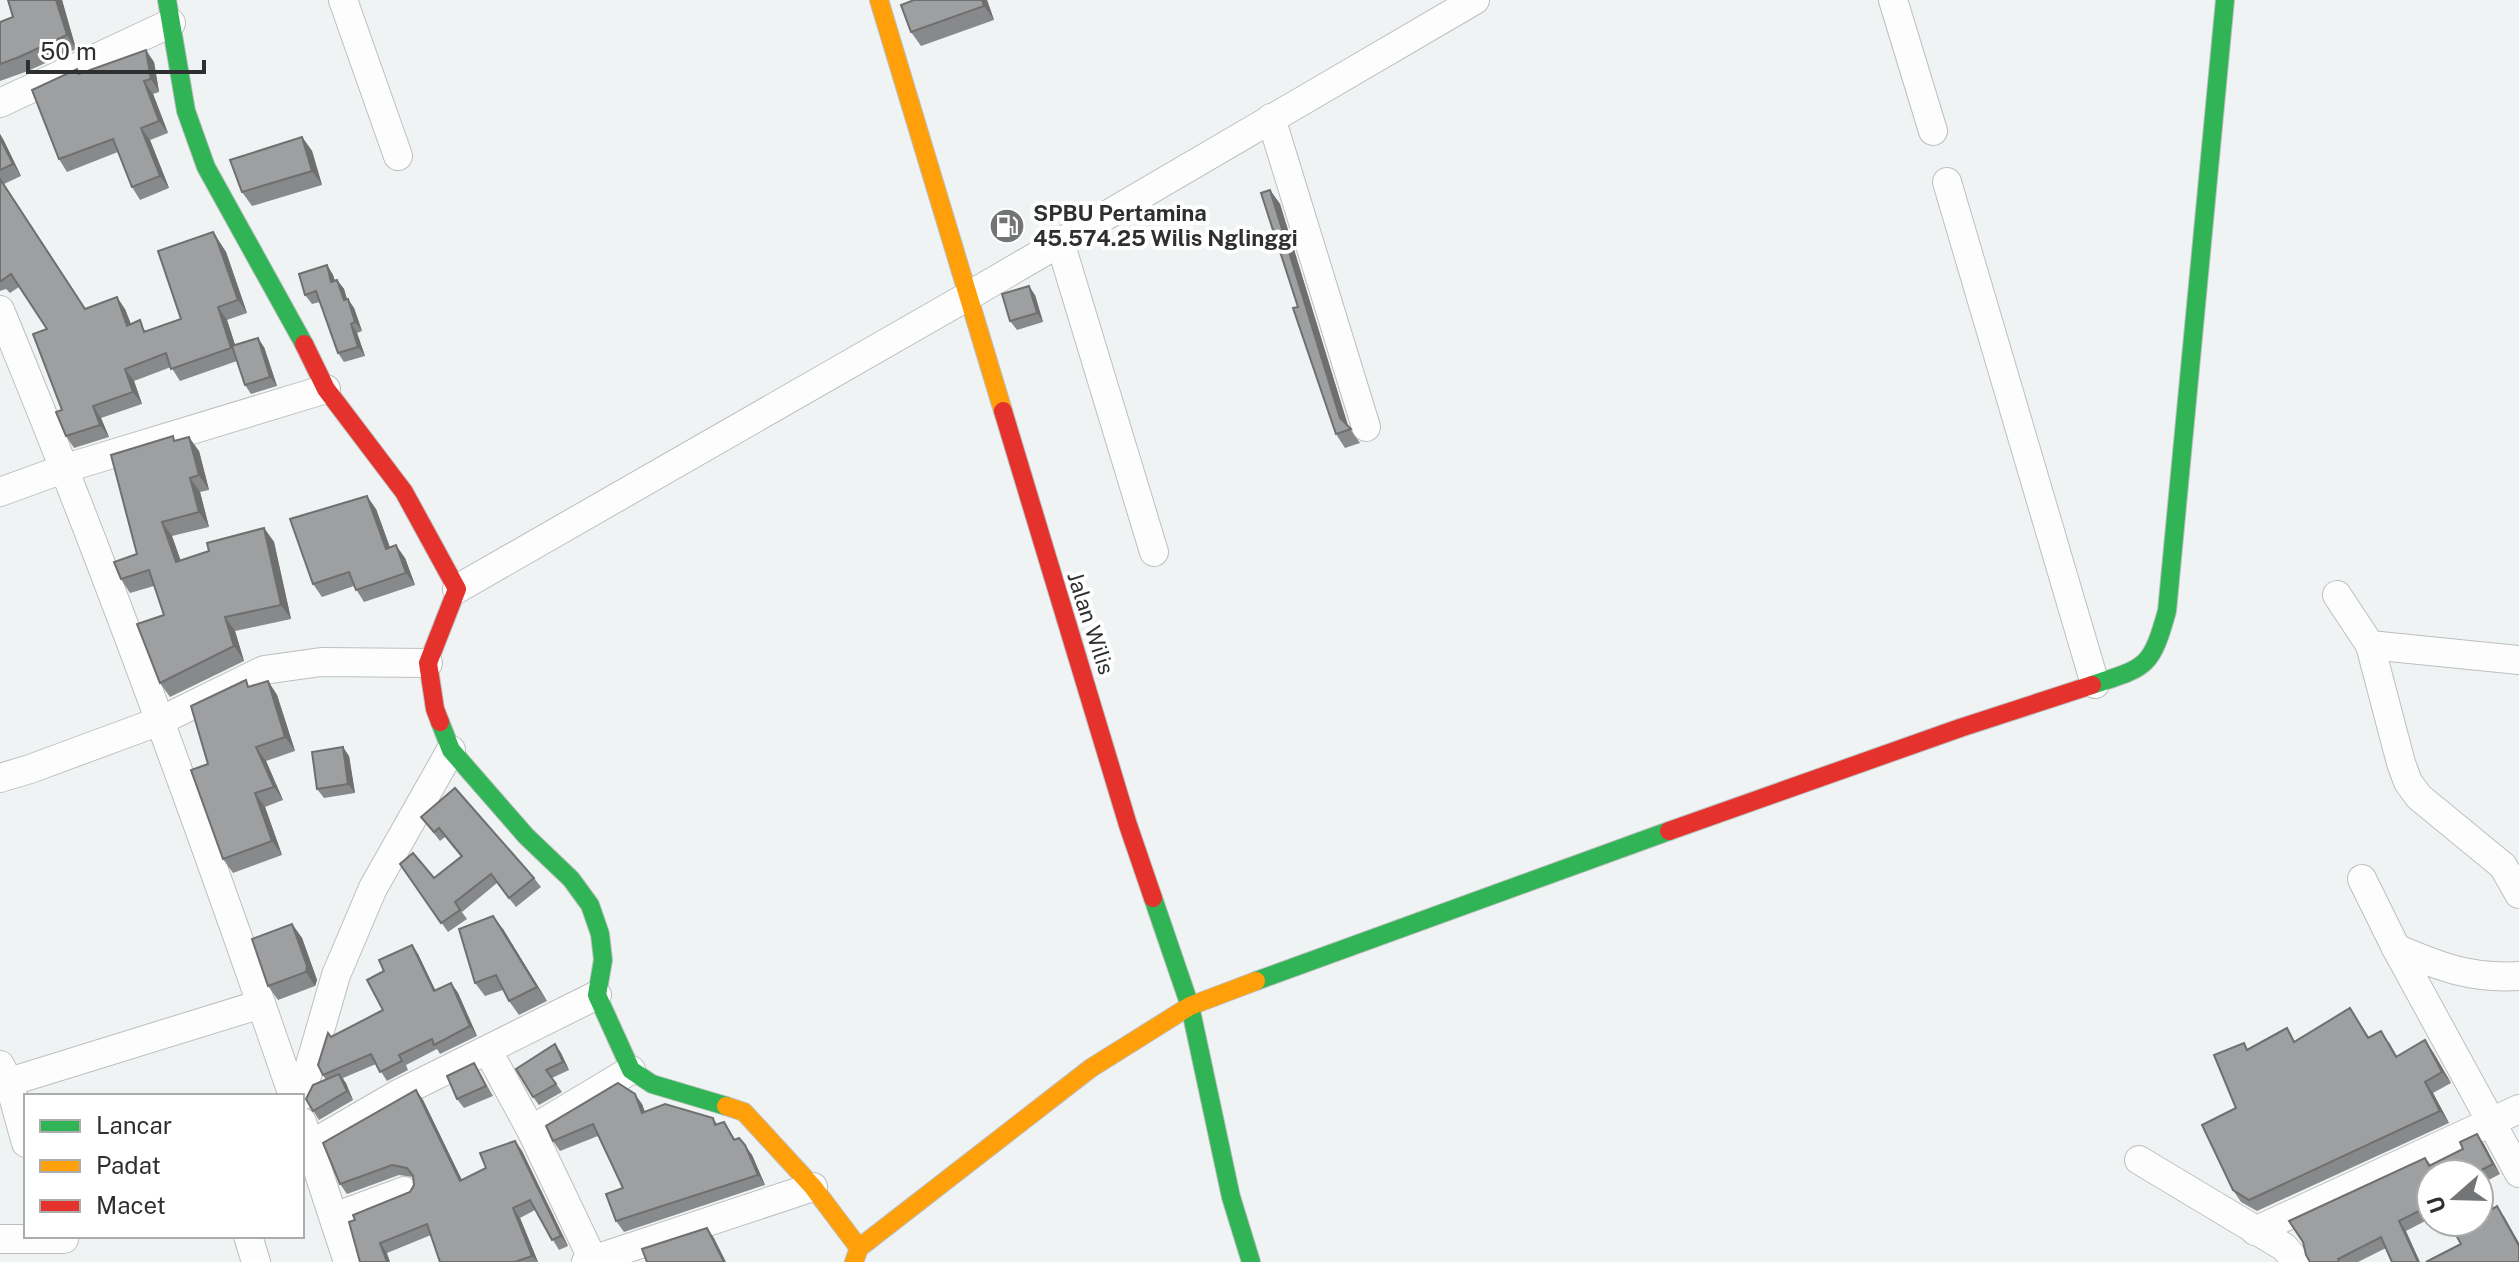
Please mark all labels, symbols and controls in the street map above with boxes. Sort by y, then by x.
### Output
scale bar [28,24,204,74]
text: 50 m [40,37,97,65]
place label: SPBU Pertamina 45.574.25 Wilis Nglinggi [1033,200,1298,251]
fuel station icon: SPBU Pertamina 45.574.25 Wilis Nglinggi [988,207,1026,245]
street label: Jalan Wilis [1062,568,1120,678]
legend [24,1094,304,1238]
text: Lancar [96,1111,172,1139]
text: Padat [96,1151,161,1179]
north arrow [2415,1158,2495,1238]
text: Macet [96,1191,166,1219]
text: U [2421,1193,2451,1217]

